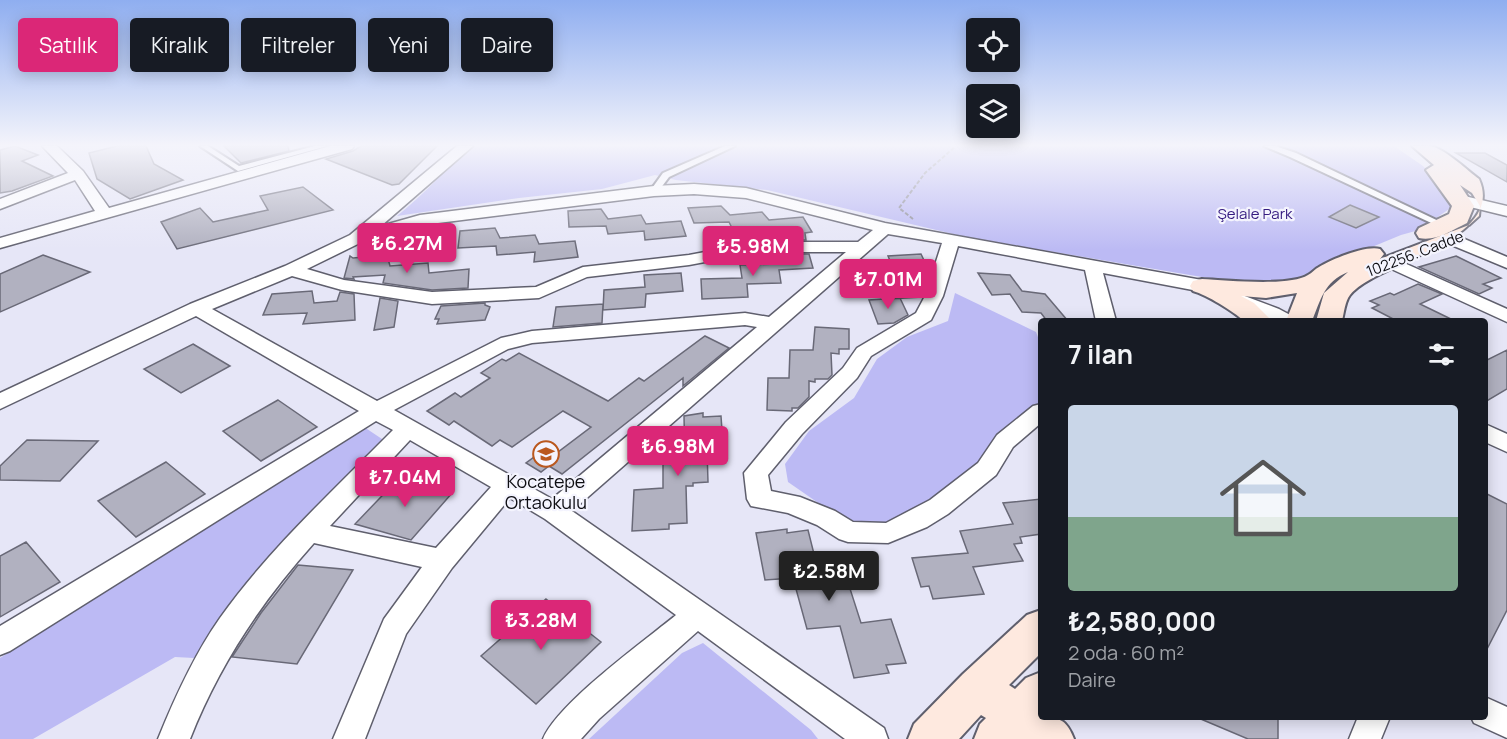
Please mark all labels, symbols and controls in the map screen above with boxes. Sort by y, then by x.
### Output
chip: Satılık [18,18,118,72]
chip: Kiralık [130,18,229,72]
chip: Filtreler [241,18,356,72]
chip: Yeni [368,18,449,72]
chip: Daire [461,18,553,72]
map controls [966,18,1020,138]
button: locate [966,18,1020,72]
button: layers [966,84,1020,138]
park label: Şelale Park [1217,203,1293,224]
pin: ₺6.27M [358,223,456,274]
street label: 102256. Cadde [1363,225,1467,282]
pin: ₺5.98M [704,226,802,277]
text: ₺6.27M [371,229,443,256]
text: ₺5.98M [717,232,789,259]
pin: ₺7.01M [839,259,937,310]
text: ₺7.01M [854,265,922,292]
text: 7 ilan [1068,336,1133,372]
icon: filters [1425,338,1458,371]
pin: ₺6.98M [629,426,727,477]
text: ₺6.98M [641,432,715,459]
school or university icon: Kocatepe Ortaokulu [531,439,561,469]
icon: home [1209,444,1317,552]
pin: ₺7.04M [356,457,454,508]
text: ₺7.04M [369,463,441,490]
place label: Kocatepe Ortaokulu [505,469,587,514]
pin: ₺2.58M [780,551,878,602]
text: ₺2.58M [793,557,865,584]
pin: ₺3.28M [492,600,590,651]
text: ₺2,580,000 [1068,603,1216,639]
text: ₺3.28M [505,606,577,633]
text: 2 oda · 60 m² [1068,639,1184,666]
text: Daire [1068,666,1116,693]

